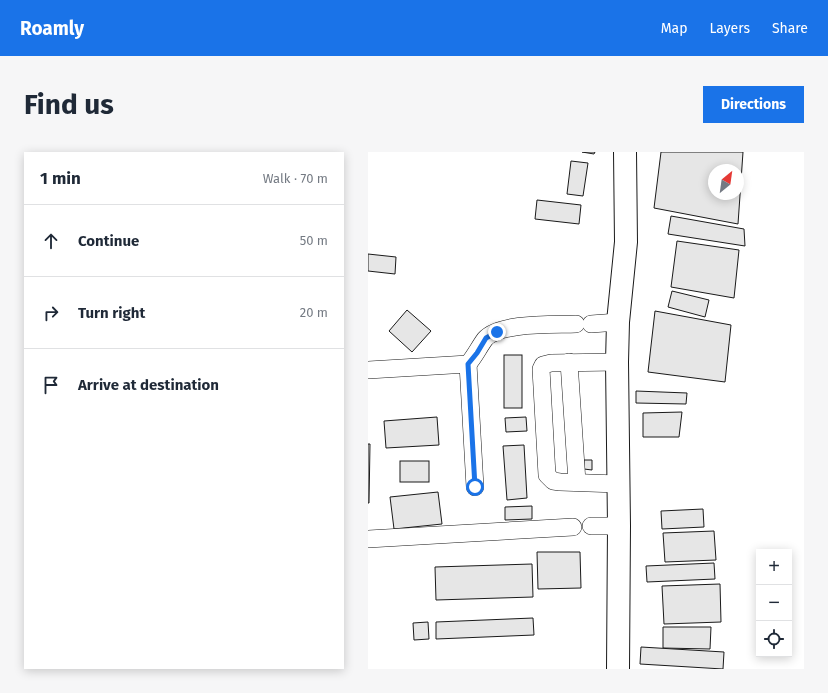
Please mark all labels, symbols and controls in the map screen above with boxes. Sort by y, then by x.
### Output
text: Roamly [20,17,84,40]
text: Map [661,20,687,37]
text: Layers [709,20,750,37]
text: Share [772,20,808,37]
button: Directions [703,86,804,123]
text: Find us [24,88,114,121]
north arrow [708,164,744,200]
text: 1 min [40,168,81,189]
text: Walk · 70 m [263,171,328,186]
icon: ahead [40,230,62,252]
text: Continue [78,232,139,250]
text: 50 m [300,233,328,248]
icon: right [40,302,62,324]
text: Turn right [78,304,145,322]
text: 20 m [300,305,328,320]
route end [488,323,506,341]
icon: arrive [40,374,62,396]
text: Arrive at destination [78,376,219,394]
route start [466,478,484,496]
map controls [756,549,792,657]
button: + [756,549,792,585]
button: − [756,585,792,621]
button: locate [756,621,792,657]

